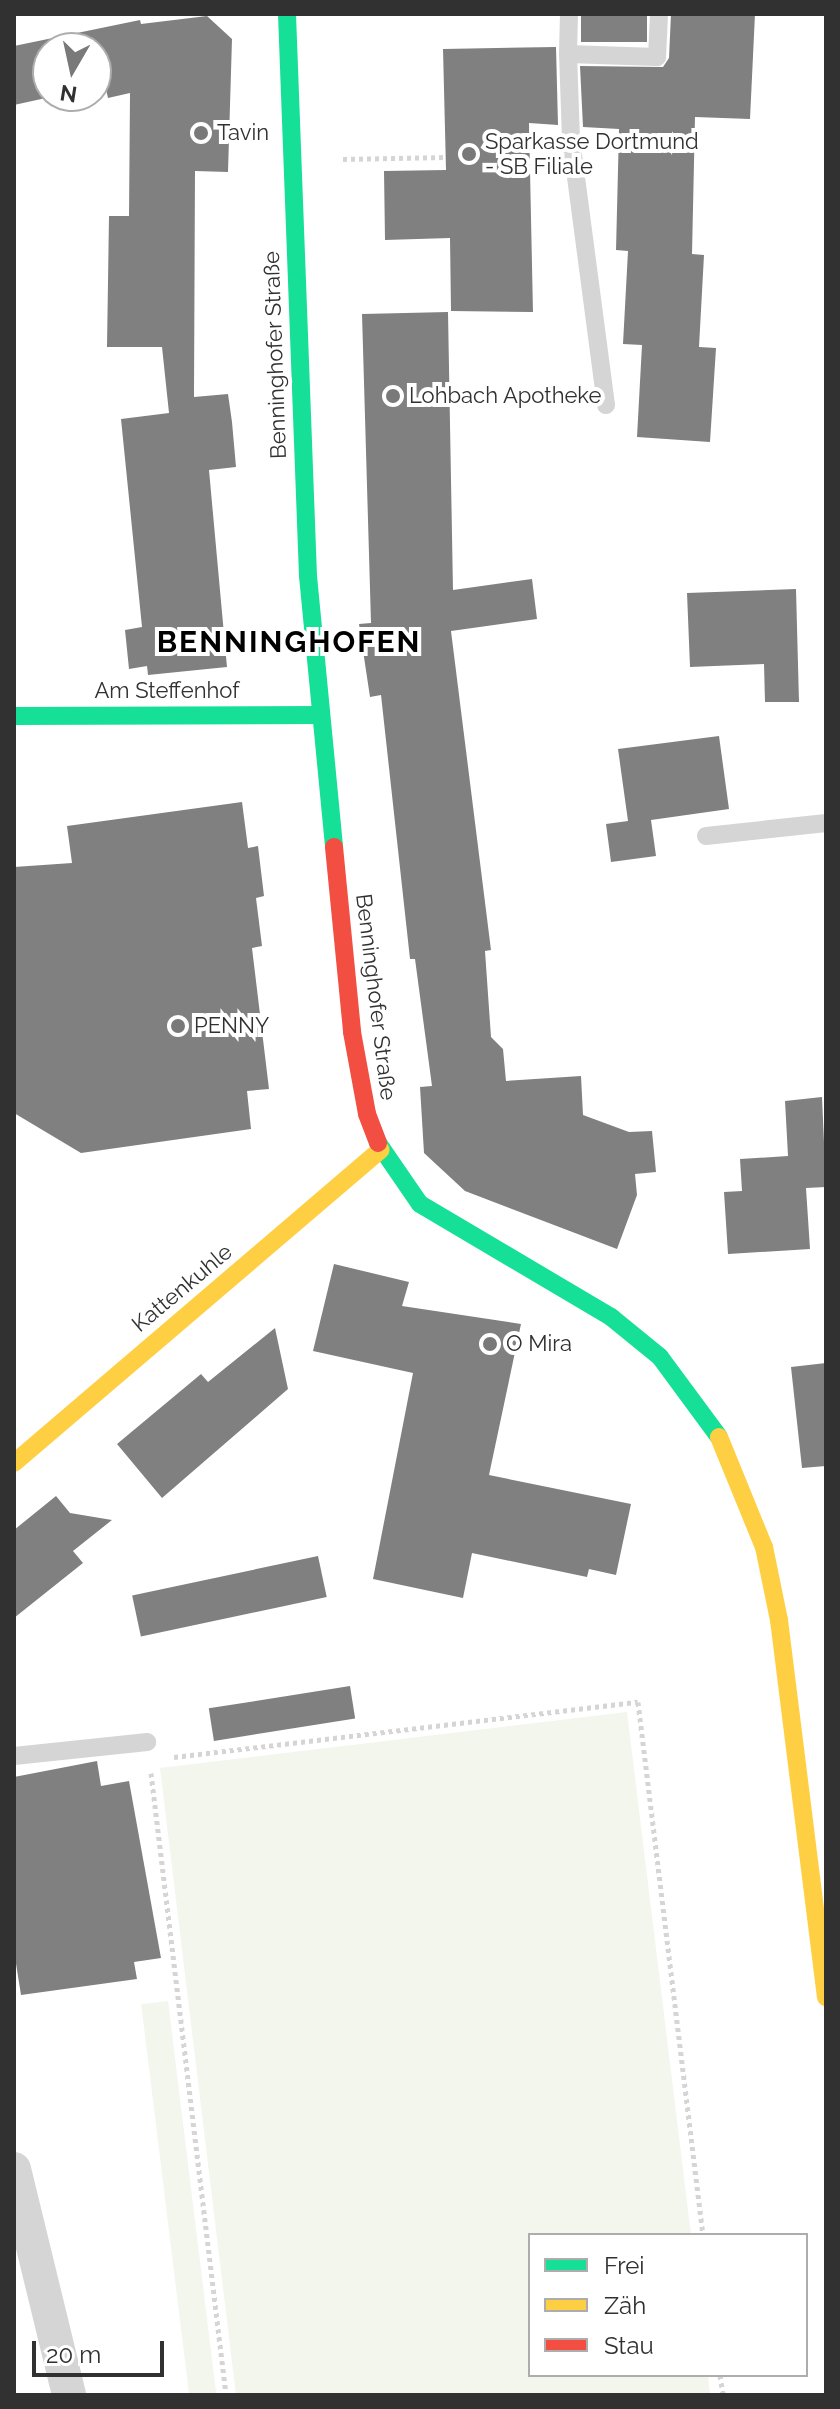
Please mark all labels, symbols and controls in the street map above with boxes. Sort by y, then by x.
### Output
north arrow [32,32,112,112]
text: N [58,80,79,108]
place label: Tavin [217,120,269,146]
marker: Tavin [192,124,210,142]
place label: Sparkasse Dortmund - SB Filiale [485,128,699,180]
marker: Sparkasse Dortmund - SB Filiale [460,145,478,163]
street label: Benninghofer Straße [258,250,292,460]
place label: Lohbach Apotheke [409,383,602,409]
marker: Lohbach Apotheke [384,387,402,405]
district label: BENNINGHOFEN [157,624,421,660]
street label: Am Steffenhof [95,678,239,704]
street label: Benninghofer Straße [350,892,402,1102]
place label: PENNY [194,1013,269,1039]
marker: PENNY [169,1017,187,1035]
street label: Kattenkuhle [126,1238,238,1338]
place label: O Mira [506,1331,572,1357]
marker: O Mira [481,1335,499,1353]
legend [528,2233,808,2377]
text: Frei [604,2251,645,2280]
text: Zäh [604,2291,646,2320]
scale bar [36,2325,168,2375]
text: Stau [604,2331,654,2360]
text: 20 m [46,2340,101,2369]

